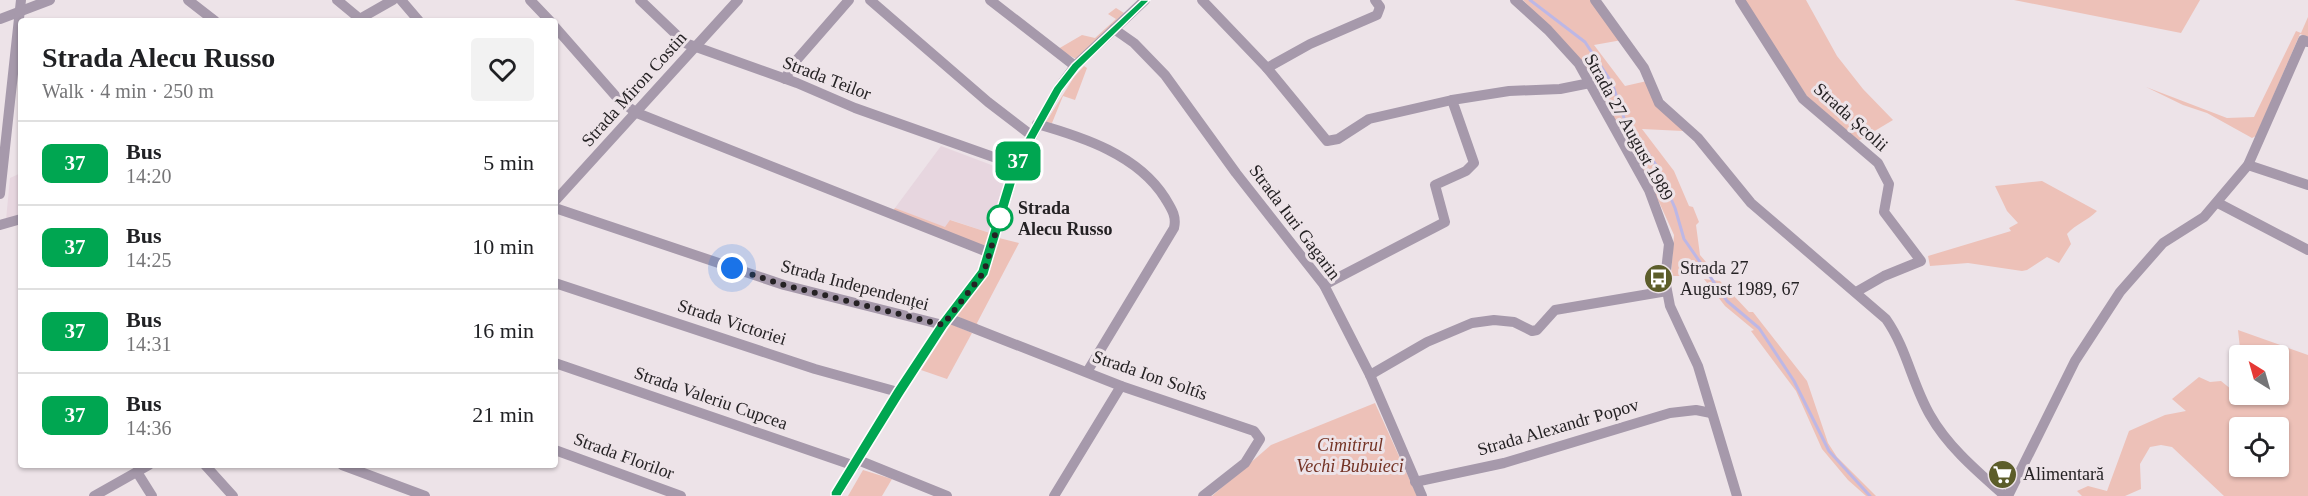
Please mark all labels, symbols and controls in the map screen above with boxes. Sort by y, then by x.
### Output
street label: Strada Miron Costin [577,28,691,150]
button: heart [471,38,534,101]
text: Strada Alecu Russo [42,42,275,73]
street label: Strada 27 August 1989 [1580,50,1678,204]
street label: Strada Teilor [780,52,874,104]
street label: Strada Școlii [1810,79,1892,155]
text: Walk · 4 min · 250 m [42,80,214,102]
text: Bus [126,139,161,164]
line badge: 37 [991,142,1045,180]
text: 37 [1008,149,1029,173]
text: 5 min [483,150,534,175]
text: 37 [65,151,86,175]
street label: Strada Iuri Gagarin [1245,160,1345,284]
text: 14:20 [126,165,172,187]
place label: Strada Alecu Russo [1018,198,1113,239]
marker: Strada Alecu Russo [987,205,1013,231]
text: Bus [126,223,161,248]
text: 10 min [472,234,534,259]
text: 37 [65,235,86,259]
text: 14:25 [126,249,172,271]
your location [717,253,747,283]
street label: Strada Independenței [779,256,931,314]
place label: Strada 27 August 1989, 67 [1680,258,1800,299]
bus stop icon: Strada 27 August 1989, 67 [1643,262,1675,294]
street label: Strada Victoriei [675,295,789,349]
text: Bus [126,307,161,332]
text: 16 min [472,318,534,343]
text: 37 [65,319,86,343]
text: 14:31 [126,333,172,355]
north arrow [2229,345,2289,405]
map controls [2229,345,2289,477]
street label: Strada Ion Soltîs [1090,346,1210,404]
street label: Strada Valeriu Cupcea [632,362,790,434]
text: Bus [126,391,161,416]
street label: Strada Alexandr Popov [1475,394,1641,460]
text: 21 min [472,402,534,427]
text: 37 [65,403,86,427]
text: 14:36 [126,417,172,439]
button: locate [2229,417,2289,477]
street label: Strada Florilor [571,429,677,483]
park label: Cimitirul Vechi Bubuieci [1296,435,1404,476]
supermarket icon: Alimentară [1986,458,2018,490]
place label: Alimentară [2023,464,2104,484]

